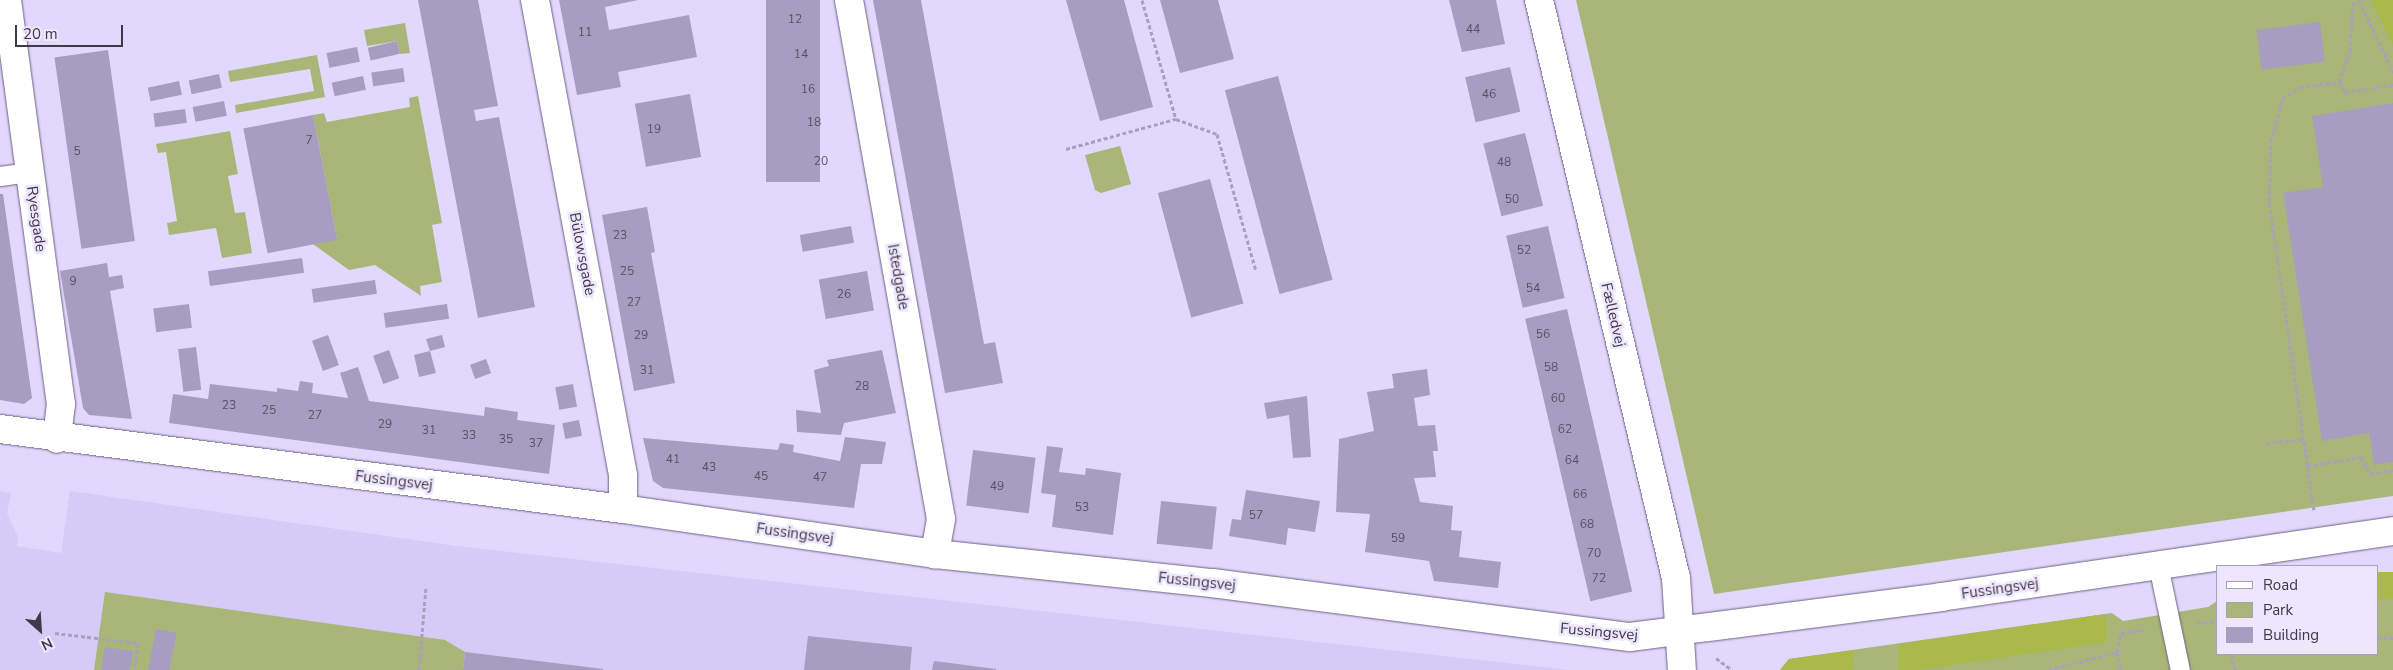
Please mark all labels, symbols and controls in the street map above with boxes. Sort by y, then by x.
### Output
house number: 12 [788,13,802,27]
scale bar [18,15,125,47]
house number: 44 [1466,23,1480,37]
text: 20 m [23,24,58,44]
house number: 11 [578,26,592,40]
house number: 14 [794,48,808,62]
house number: 16 [801,83,815,97]
house number: 46 [1482,88,1496,102]
house number: 18 [807,116,821,130]
house number: 19 [647,123,661,137]
house number: 7 [305,134,313,148]
house number: 5 [73,145,81,159]
house number: 20 [814,155,828,169]
house number: 48 [1497,156,1511,170]
street label: Ryesgade [22,185,50,253]
house number: 50 [1505,193,1519,207]
street label: Bülowsgade [565,211,599,297]
house number: 23 [613,229,627,243]
street label: Istedgade [883,243,913,311]
house number: 52 [1517,244,1531,258]
house number: 25 [620,265,634,279]
house number: 9 [69,275,77,289]
street label: Fælledvej [1597,281,1629,349]
house number: 54 [1526,282,1540,296]
house number: 26 [837,288,851,302]
house number: 27 [627,296,641,310]
house number: 56 [1536,328,1550,342]
house number: 29 [634,329,648,343]
house number: 58 [1544,361,1558,375]
house number: 31 [640,364,654,378]
house number: 28 [855,380,869,394]
house number: 60 [1551,392,1565,406]
house number: 23 [222,399,236,413]
house number: 25 [262,404,276,418]
house number: 27 [308,409,322,423]
house number: 29 [378,418,392,432]
house number: 62 [1558,423,1572,437]
house number: 31 [422,424,436,438]
house number: 33 [462,429,476,443]
house number: 35 [499,433,513,447]
house number: 37 [529,437,543,451]
house number: 41 [666,453,680,467]
house number: 64 [1565,454,1579,468]
house number: 43 [702,461,716,475]
street label: Fussingsvej [354,467,434,495]
house number: 45 [754,470,768,484]
house number: 47 [813,471,827,485]
house number: 49 [990,480,1004,494]
house number: 66 [1573,488,1587,502]
house number: 53 [1075,501,1089,515]
house number: 57 [1249,509,1263,523]
house number: 68 [1580,518,1594,532]
street label: Fussingsvej [755,520,835,548]
house number: 59 [1391,532,1405,546]
house number: 70 [1587,547,1601,561]
legend [2216,565,2378,655]
street label: Fussingsvej [1157,569,1237,595]
house number: 72 [1592,572,1606,586]
street label: Fussingsvej [1960,575,2040,603]
text: Road [2263,575,2298,595]
text: Park [2263,600,2293,620]
north arrow [15,605,65,655]
street label: Fussingsvej [1559,620,1639,644]
text: Building [2263,625,2319,645]
text: N [38,633,56,655]

